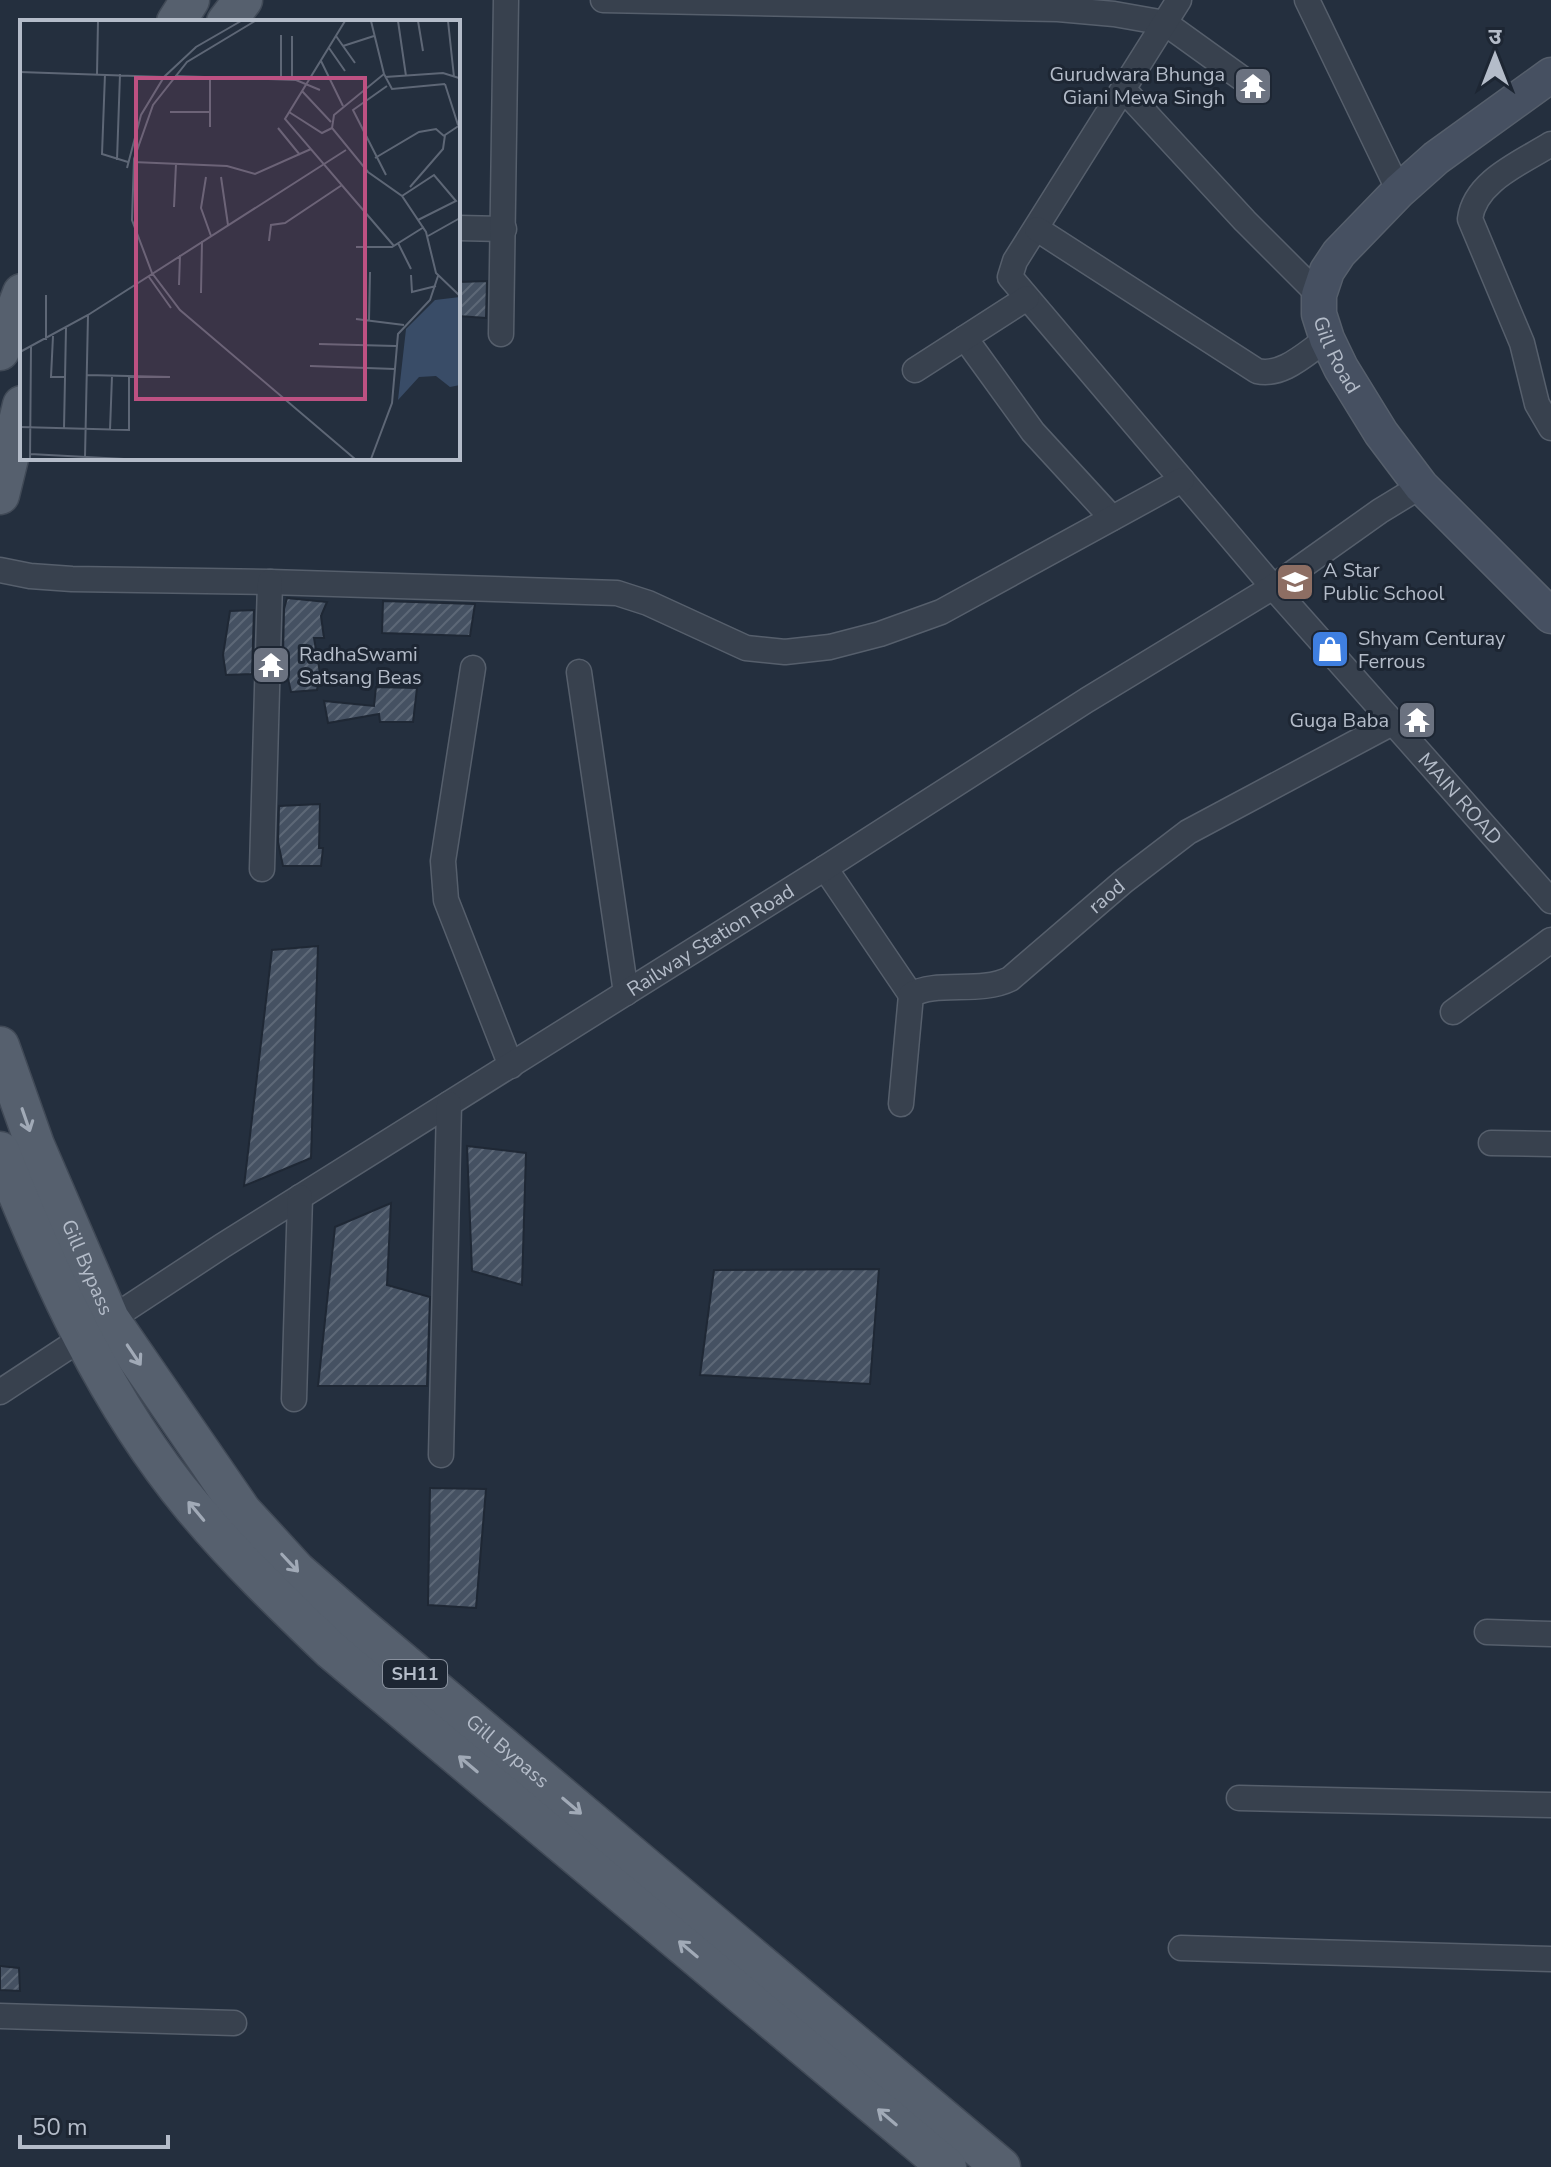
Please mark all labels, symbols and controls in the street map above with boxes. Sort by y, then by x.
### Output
north arrow [1455,16,1535,96]
inset map [20,20,460,460]
text: उ [1489,22,1503,52]
place label: Gurudwara Bhunga Giani Mewa Singh [1049,61,1225,111]
temple icon: Gurudwara Bhunga Giani Mewa Singh [1232,65,1274,107]
street label: Gill Road [1307,313,1366,399]
place label: A Star Public School [1323,557,1445,607]
school or university icon: A Star Public School [1274,561,1316,603]
place label: Shyam Centuray Ferrous [1358,625,1506,675]
shop icon: Shyam Centuray Ferrous [1309,628,1351,670]
place label: RadhaSwami Satsang Beas [299,641,422,691]
temple icon: RadhaSwami Satsang Beas [250,644,292,686]
temple icon: Guga Baba [1396,699,1438,741]
place label: Guga Baba [1289,707,1389,734]
street label: MAIN ROAD [1412,747,1508,851]
street label: raod [1083,873,1131,920]
street label: Railway Station Road [622,878,799,1003]
one-way arrow [19,1107,34,1132]
street label: Gill Bypass [55,1215,120,1319]
one-way arrow [126,1344,143,1366]
one-way arrow [188,1501,206,1521]
one-way arrow [280,1553,299,1572]
road number: SH11 [383,1660,447,1688]
street label: Gill Bypass [460,1708,555,1794]
one-way arrow [458,1755,478,1773]
one-way arrow [561,1797,581,1815]
one-way arrow [678,1940,699,1958]
scale bar [20,2099,168,2149]
one-way arrow [877,2108,898,2126]
text: 50 m [32,2111,88,2143]

